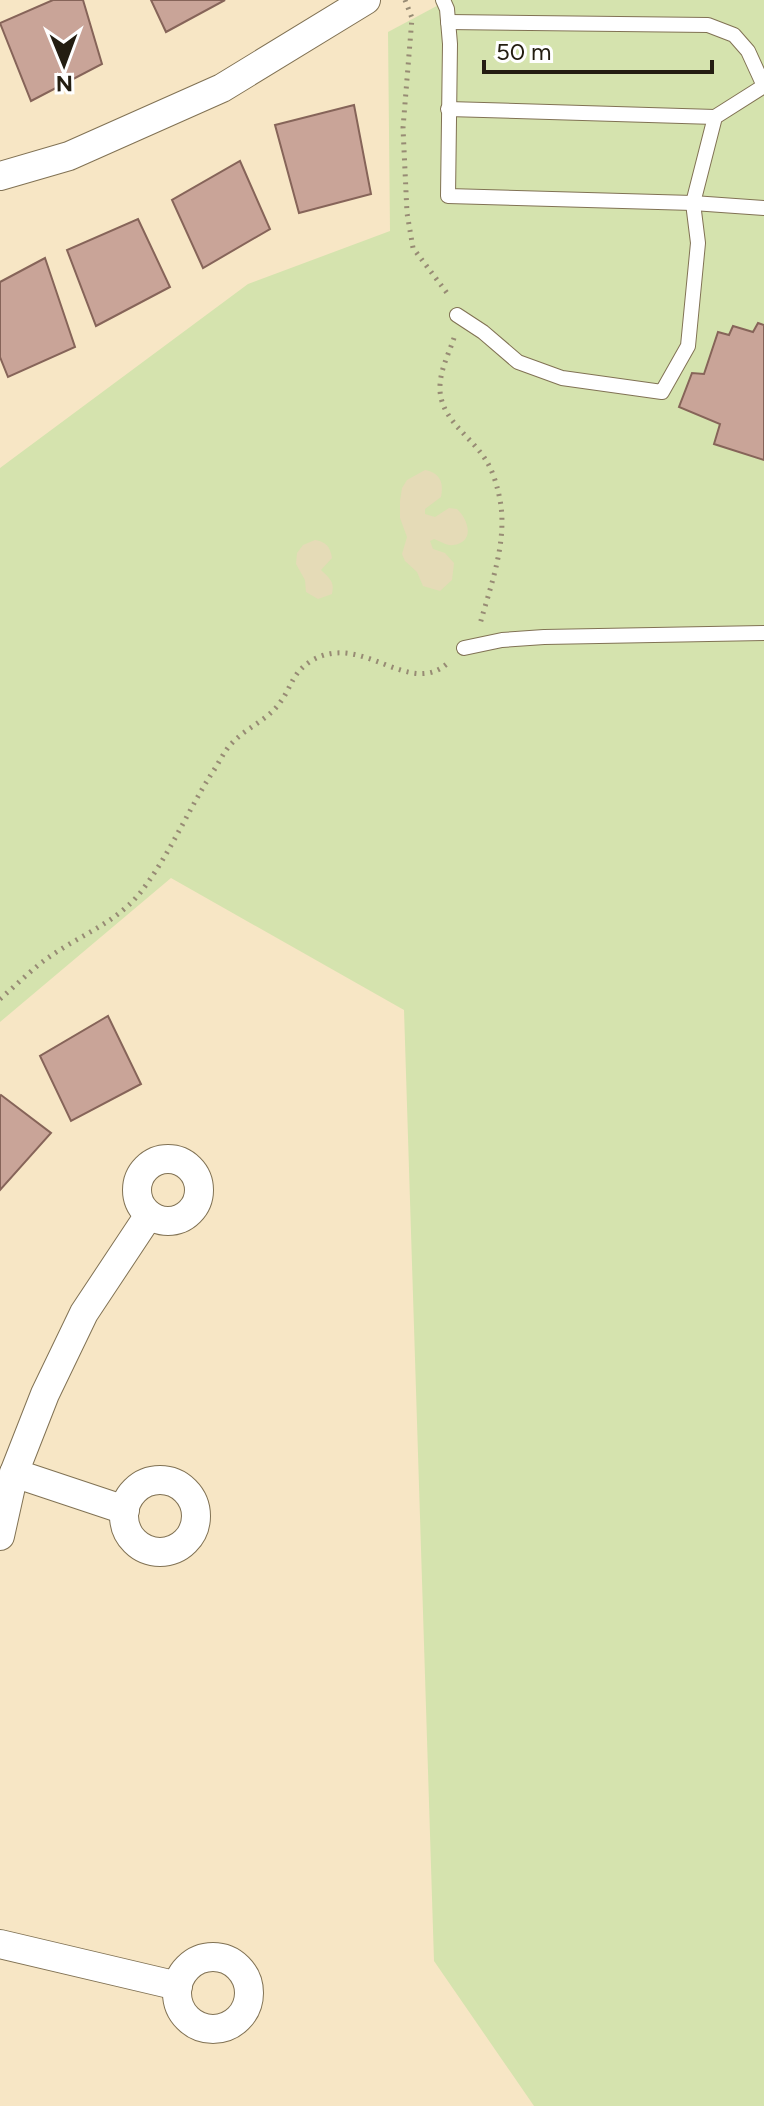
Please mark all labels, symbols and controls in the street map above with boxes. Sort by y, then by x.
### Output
north arrow [24,24,104,104]
scale bar [484,24,712,74]
text: 50 m [496,37,552,66]
text: N [56,70,73,97]

